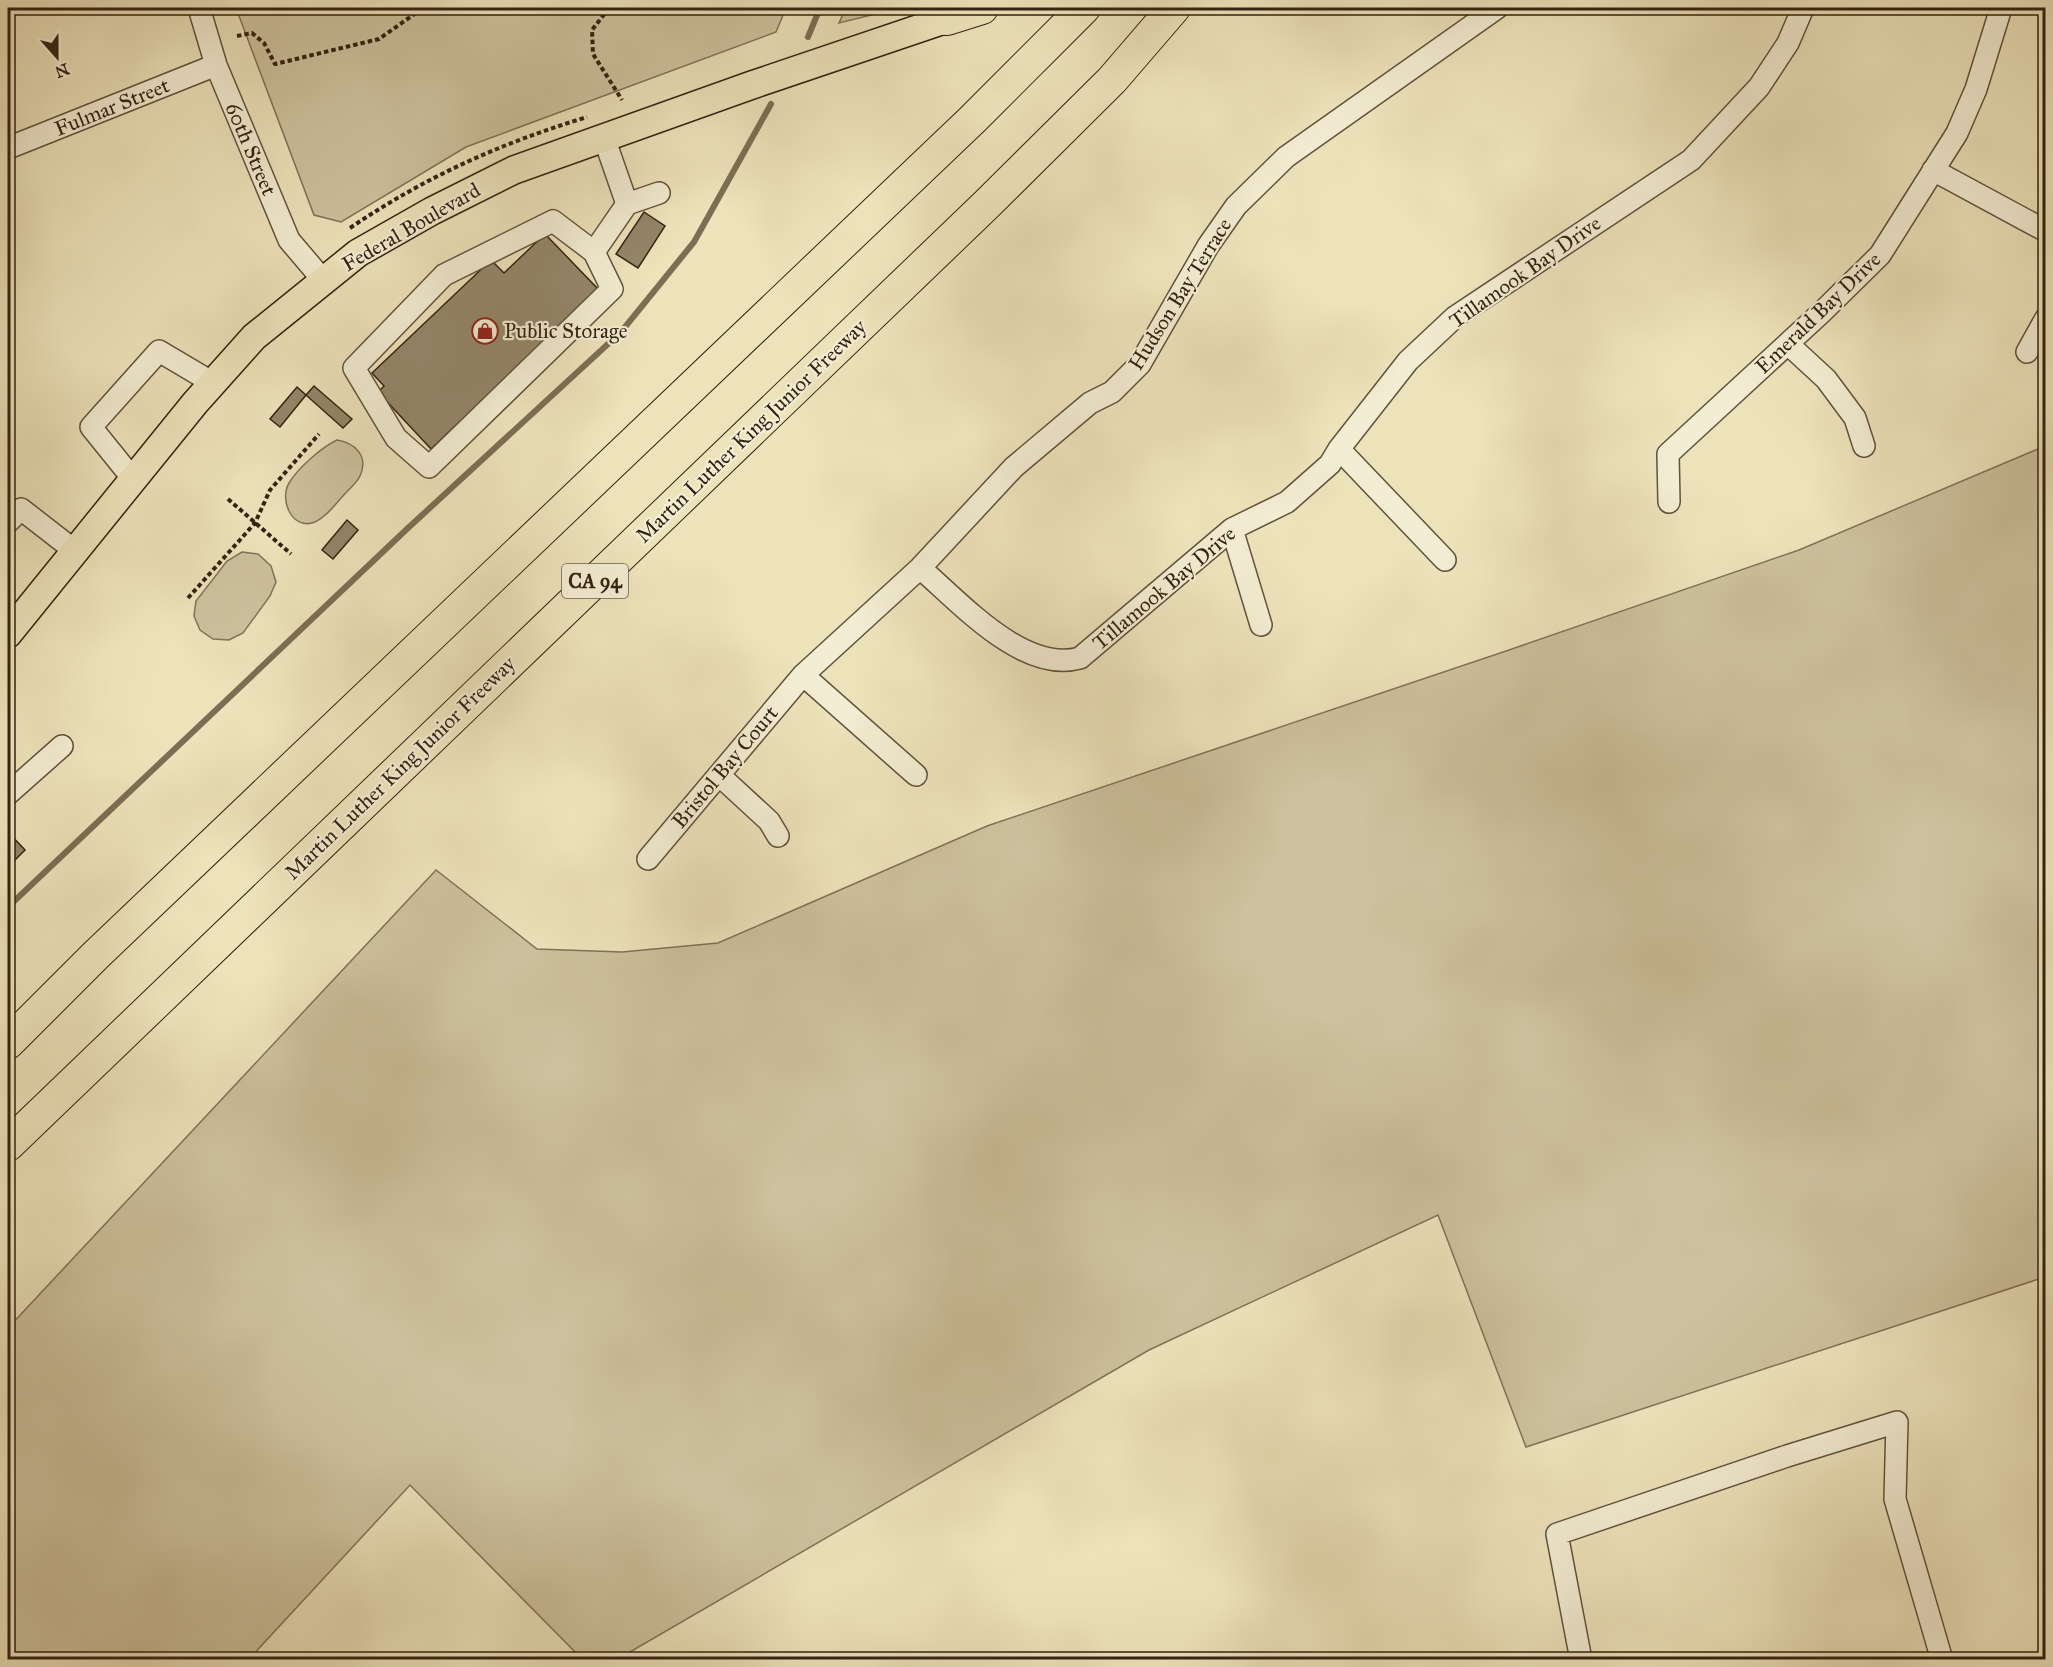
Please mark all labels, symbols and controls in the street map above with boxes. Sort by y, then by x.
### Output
north arrow [27,27,87,87]
text: N [52,59,72,82]
street label: Fulmar Street [51,72,174,142]
street label: 60th Street [220,98,282,200]
street label: Federal Boulevard [337,177,485,277]
street label: Tillamook Bay Drive [1444,210,1606,334]
street label: Hudson Bay Terrace [1123,213,1237,375]
street label: Emerald Bay Drive [1750,246,1886,379]
street label: Martin Luther King Junior Freeway [630,313,873,548]
shop icon: Public Storage [470,316,500,346]
place label: Public Storage [504,318,628,344]
street label: Tillamook Bay Drive [1087,520,1241,655]
road number: CA 94 [562,564,628,598]
street label: Martin Luther King Junior Freeway [279,650,522,885]
street label: Bristol Bay Court [666,700,784,834]

